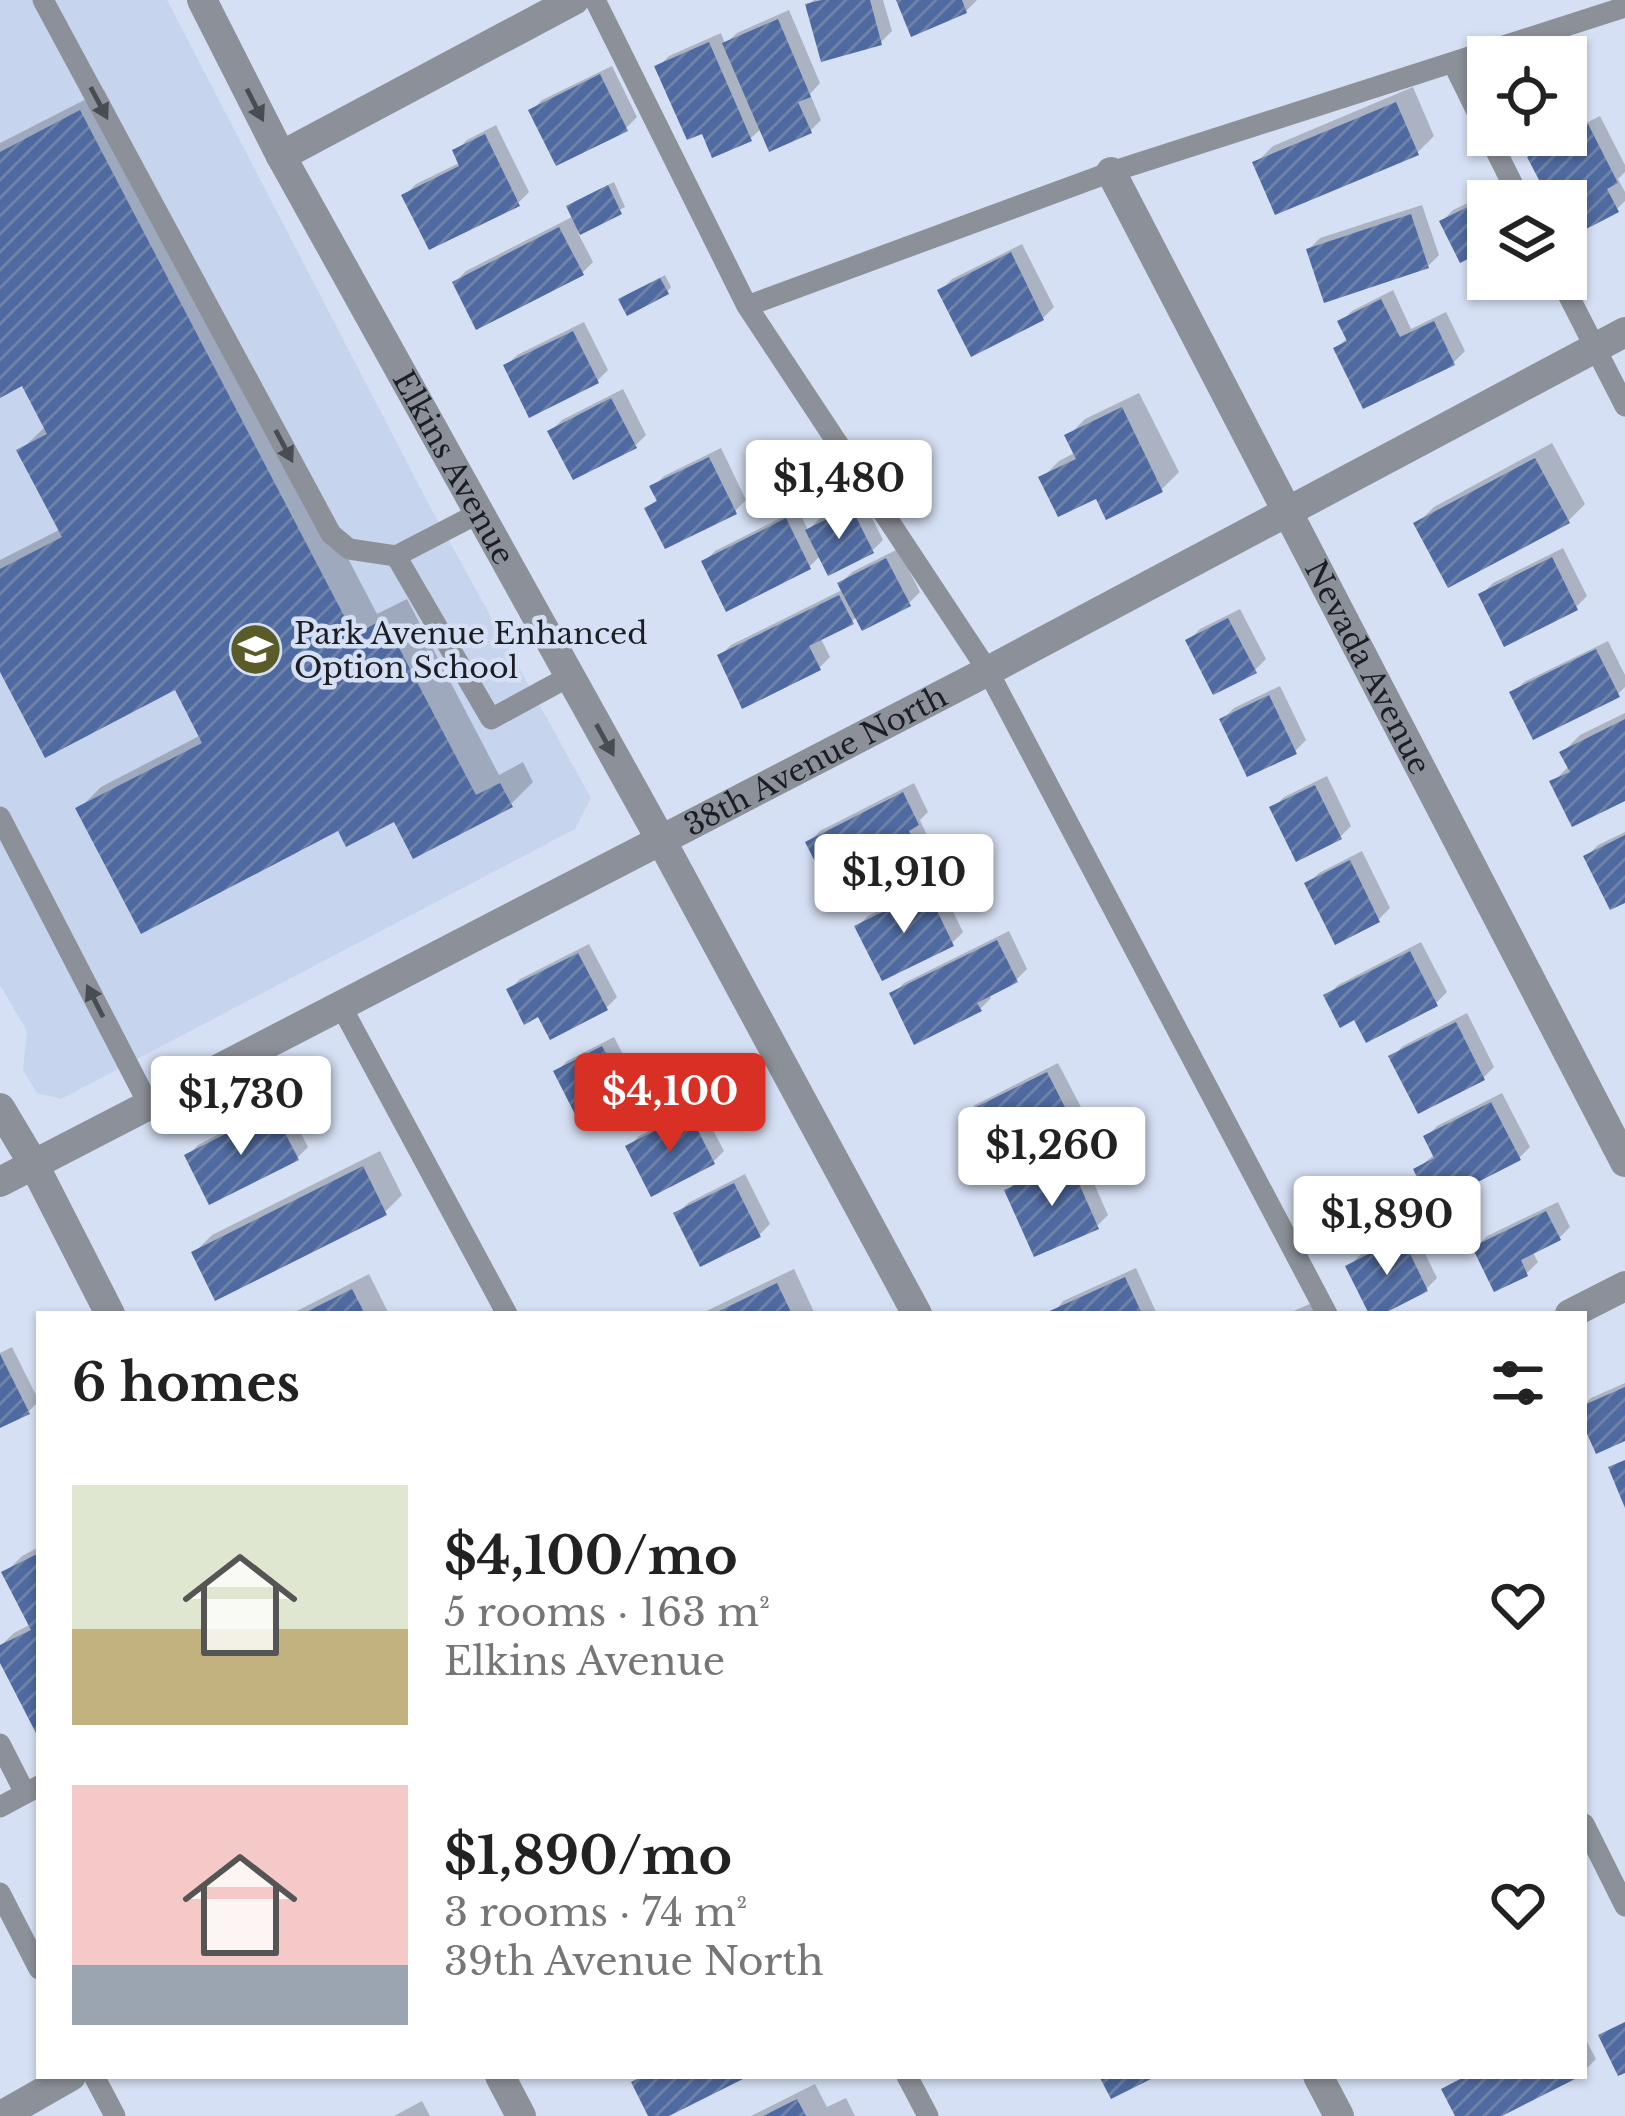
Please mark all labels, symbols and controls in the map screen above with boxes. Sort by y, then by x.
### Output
map controls [1467,36,1587,300]
button: locate [1467,36,1587,156]
one-way arrow [88,85,109,120]
one-way arrow [244,87,264,122]
button: layers [1467,180,1587,300]
street label: Elkins Avenue [385,364,523,571]
one-way arrow [273,429,294,464]
pin: $1,480 [741,440,937,542]
text: $1,480 [773,454,905,503]
street label: Nevada Avenue [1297,554,1439,780]
place label: Park Avenue Enhanced Option School [294,615,647,686]
school or university icon: Park Avenue Enhanced Option School [227,622,283,678]
street label: 38th Avenue North [678,677,953,844]
one-way arrow [594,723,615,757]
pin: $1,910 [806,834,1002,936]
text: $1,910 [841,848,967,897]
one-way arrow [86,984,106,1019]
pin: $4,100 [572,1053,768,1155]
pin: $1,730 [143,1056,339,1158]
text: $4,100 [601,1067,739,1116]
text: $1,730 [178,1070,304,1119]
pin: $1,260 [954,1107,1150,1209]
text: $1,260 [985,1121,1119,1170]
pin: $1,890 [1289,1176,1485,1278]
text: $1,890 [1321,1190,1453,1239]
icon: filters [1485,1350,1551,1416]
text: 6 homes [72,1352,300,1415]
text: $4,100/mo [444,1525,738,1588]
icon: home [168,1533,312,1677]
icon: heart [1485,1572,1551,1638]
text: 5 rooms · 163 m² [444,1588,770,1637]
text: Elkins Avenue [444,1637,725,1686]
text: $1,890/mo [444,1825,732,1888]
icon: home [168,1833,312,1977]
icon: heart [1485,1872,1551,1938]
text: 3 rooms · 74 m² [444,1888,747,1937]
text: 39th Avenue North [444,1937,824,1986]

